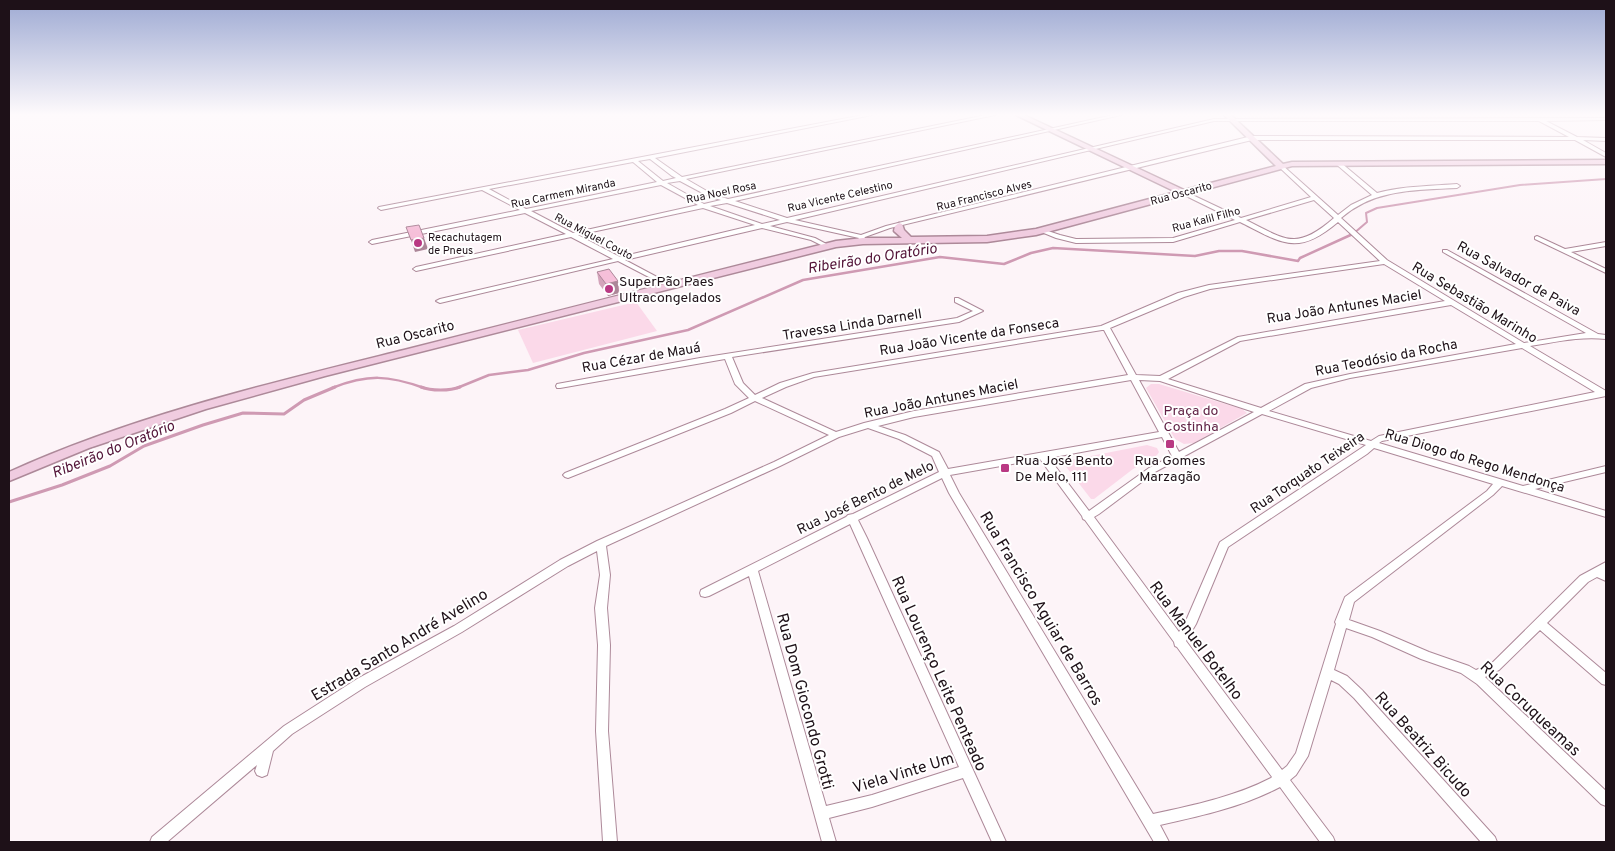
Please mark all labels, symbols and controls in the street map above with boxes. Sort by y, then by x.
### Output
street label: Rua Carmem Miranda [510,176,617,212]
street label: Rua Francisco Alves [935,177,1033,215]
street label: Rua Vicente Celestino [786,178,894,216]
street label: Rua Noel Rosa [685,179,758,207]
street label: Rua Oscarito [1149,179,1214,209]
street label: Rua Kalil Filho [1171,204,1242,236]
street label: Rua Miguel Couto [552,210,635,263]
place label: Recachutagem de Pneus [428,231,502,258]
marker: Recachutagem de Pneus [412,237,424,249]
street label: Rua Salvador de Paiva [1454,238,1583,320]
water label: Ribeirão do Oratório [806,240,938,279]
street label: Rua Sebastião Marinho [1408,259,1540,348]
place label: SuperPão Paes Ultracongelados [619,274,721,307]
marker: SuperPão Paes Ultracongelados [603,283,615,295]
street label: Rua João Antunes Maciel [1266,287,1423,328]
street label: Travessa Linda Darnell [781,306,923,345]
street label: Rua João Vicente da Fonseca [878,315,1060,360]
street label: Rua Oscarito [374,317,457,353]
street label: Rua Teodósio da Rocha [1314,336,1459,381]
street label: Rua Cézar de Mauá [581,340,702,377]
street label: Rua João Antunes Maciel [863,376,1020,423]
park label: Praça do Costinha [1164,403,1219,436]
water label: Ribeirão do Oratório [49,417,178,484]
street label: Rua Diogo do Rego Mendonça [1382,426,1567,497]
street label: Rua Torquato Teixeira [1248,429,1368,518]
marker: Rua Gomes Marzagão [1164,438,1176,450]
place label: Rua José Bento De Melo, 111 [1015,453,1113,486]
place label: Rua Gomes Marzagão [1134,453,1206,486]
street label: Rua José Bento de Melo [794,458,937,539]
marker: Rua José Bento De Melo, 111 [999,462,1011,474]
street label: Rua Francisco Aguiar de Barros [974,508,1106,710]
street label: Rua Lourenço Leite Penteado [886,573,990,775]
street label: Rua Manuel Botelho [1144,578,1247,705]
street label: Estrada Santo André Avelino [308,585,492,706]
street label: Rua Dom Giocondo Grotti [771,611,837,792]
street label: Rua Coruqueamas [1475,658,1584,761]
street label: Rua Beatriz Bicudo [1370,688,1475,803]
street label: Viela Vinte Um [850,749,957,799]

